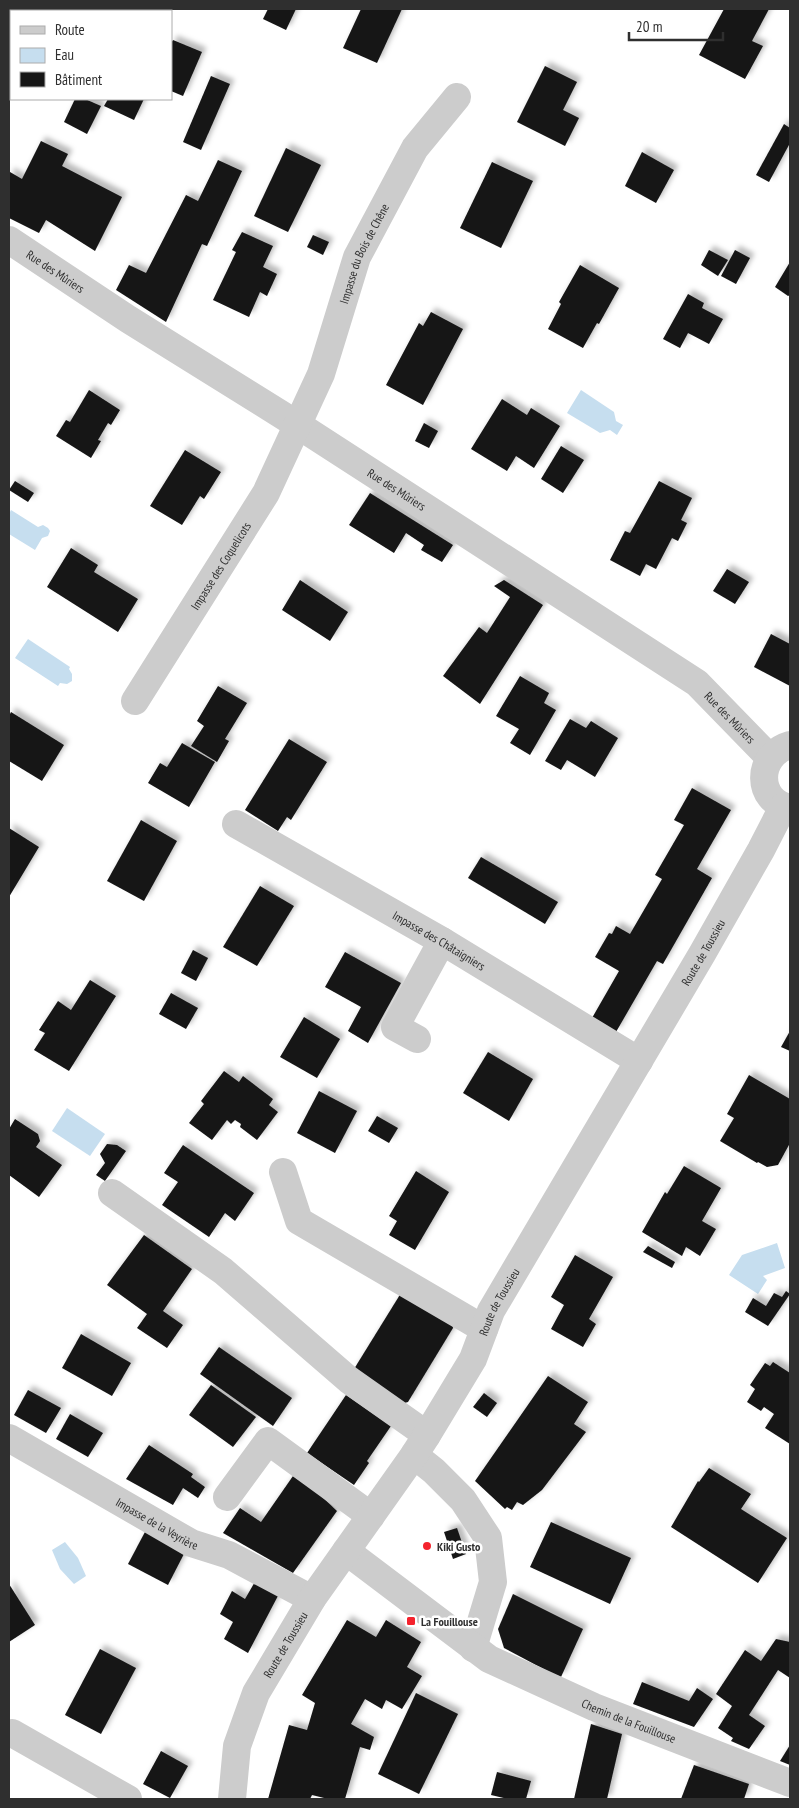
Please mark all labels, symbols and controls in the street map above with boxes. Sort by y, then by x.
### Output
legend [10,10,172,100]
scale bar [629,10,723,42]
text: 20 m [636,17,662,36]
text: Route [55,20,85,39]
text: Eau [55,45,74,64]
text: Bâtiment [55,70,102,89]
street label: Impasse du Bois de Chêne [336,201,392,305]
street label: Rue des Mûriers [24,246,87,296]
street label: Rue des Mûriers [365,465,429,513]
street label: Impasse des Coquelicots [187,519,253,612]
street label: Rue des Mûriers [702,688,759,746]
street label: Impasse des Châtaigniers [390,907,488,973]
street label: Route de Toussieu [678,916,728,988]
street label: Route de Toussieu [475,1265,522,1338]
street label: Impasse de la Veyrière [113,1494,200,1552]
place label: Kiki Gusto [437,1539,481,1554]
marker: Kiki Gusto [421,1540,433,1552]
street label: Route de Toussieu [259,1609,310,1680]
place label: La Fouillouse [421,1614,478,1629]
marker: La Fouillouse [405,1615,417,1627]
street label: Chemin de la Fouillouse [579,1695,678,1746]

